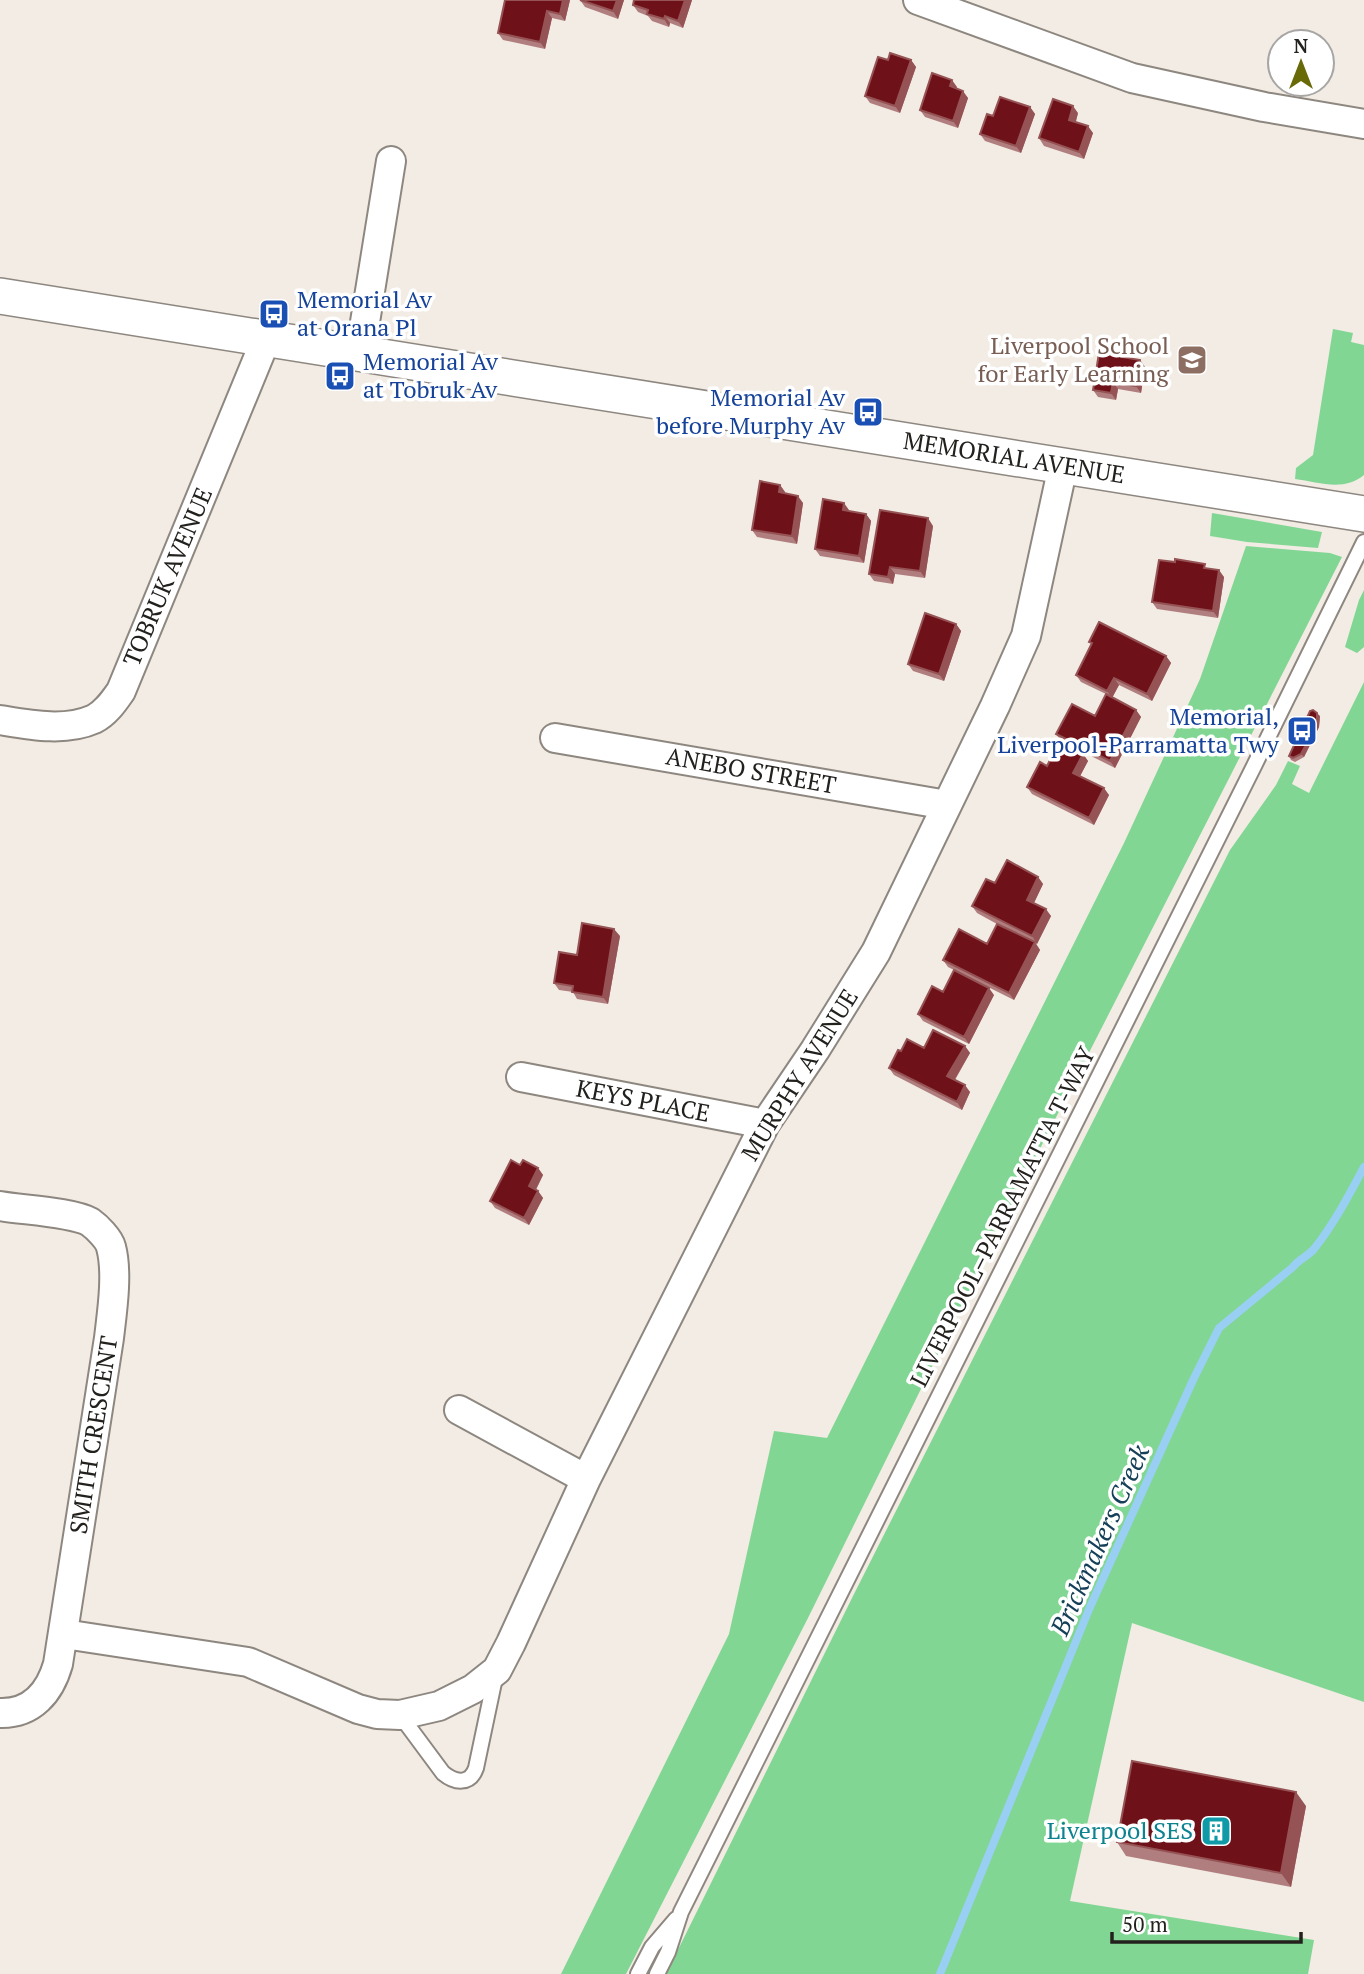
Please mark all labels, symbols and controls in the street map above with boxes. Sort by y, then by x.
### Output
north arrow [1266,28,1336,98]
text: N [1294,33,1309,58]
place label: Memorial Av at Orana Pl [297,283,433,343]
bus stop icon: Memorial Av at Orana Pl [257,297,291,331]
place label: Liverpool School for Early Learning [977,329,1169,389]
school or university icon: Liverpool School for Early Learning [1175,343,1209,377]
place label: Memorial Av at Tobruk Av [363,345,499,405]
bus stop icon: Memorial Av at Tobruk Av [323,359,357,393]
place label: Memorial Av before Murphy Av [656,381,846,441]
bus stop icon: Memorial Av before Murphy Av [851,395,885,429]
street label: MEMORIAL AVENUE [901,424,1127,490]
street label: TOBRUK AVENUE [115,482,219,671]
place label: Memorial, Liverpool-Parramatta Twy [997,700,1280,760]
bus stop icon: Memorial, Liverpool-Parramatta Twy [1285,714,1319,748]
street label: ANEBO STREET [664,739,839,801]
street label: MURPHY AVENUE [733,983,865,1166]
street label: LIVERPOOL–PARRAMATTA T-WAY [902,1041,1102,1392]
street label: KEYS PLACE [574,1071,713,1129]
street label: SMITH CRESCENT [62,1334,124,1536]
water label: Brickmakers Creek [1041,1439,1157,1641]
place label: Liverpool SES [1047,1814,1193,1846]
building icon: Liverpool SES [1199,1814,1233,1848]
scale bar [1112,1900,1301,1944]
text: 50 m [1122,1910,1168,1938]

